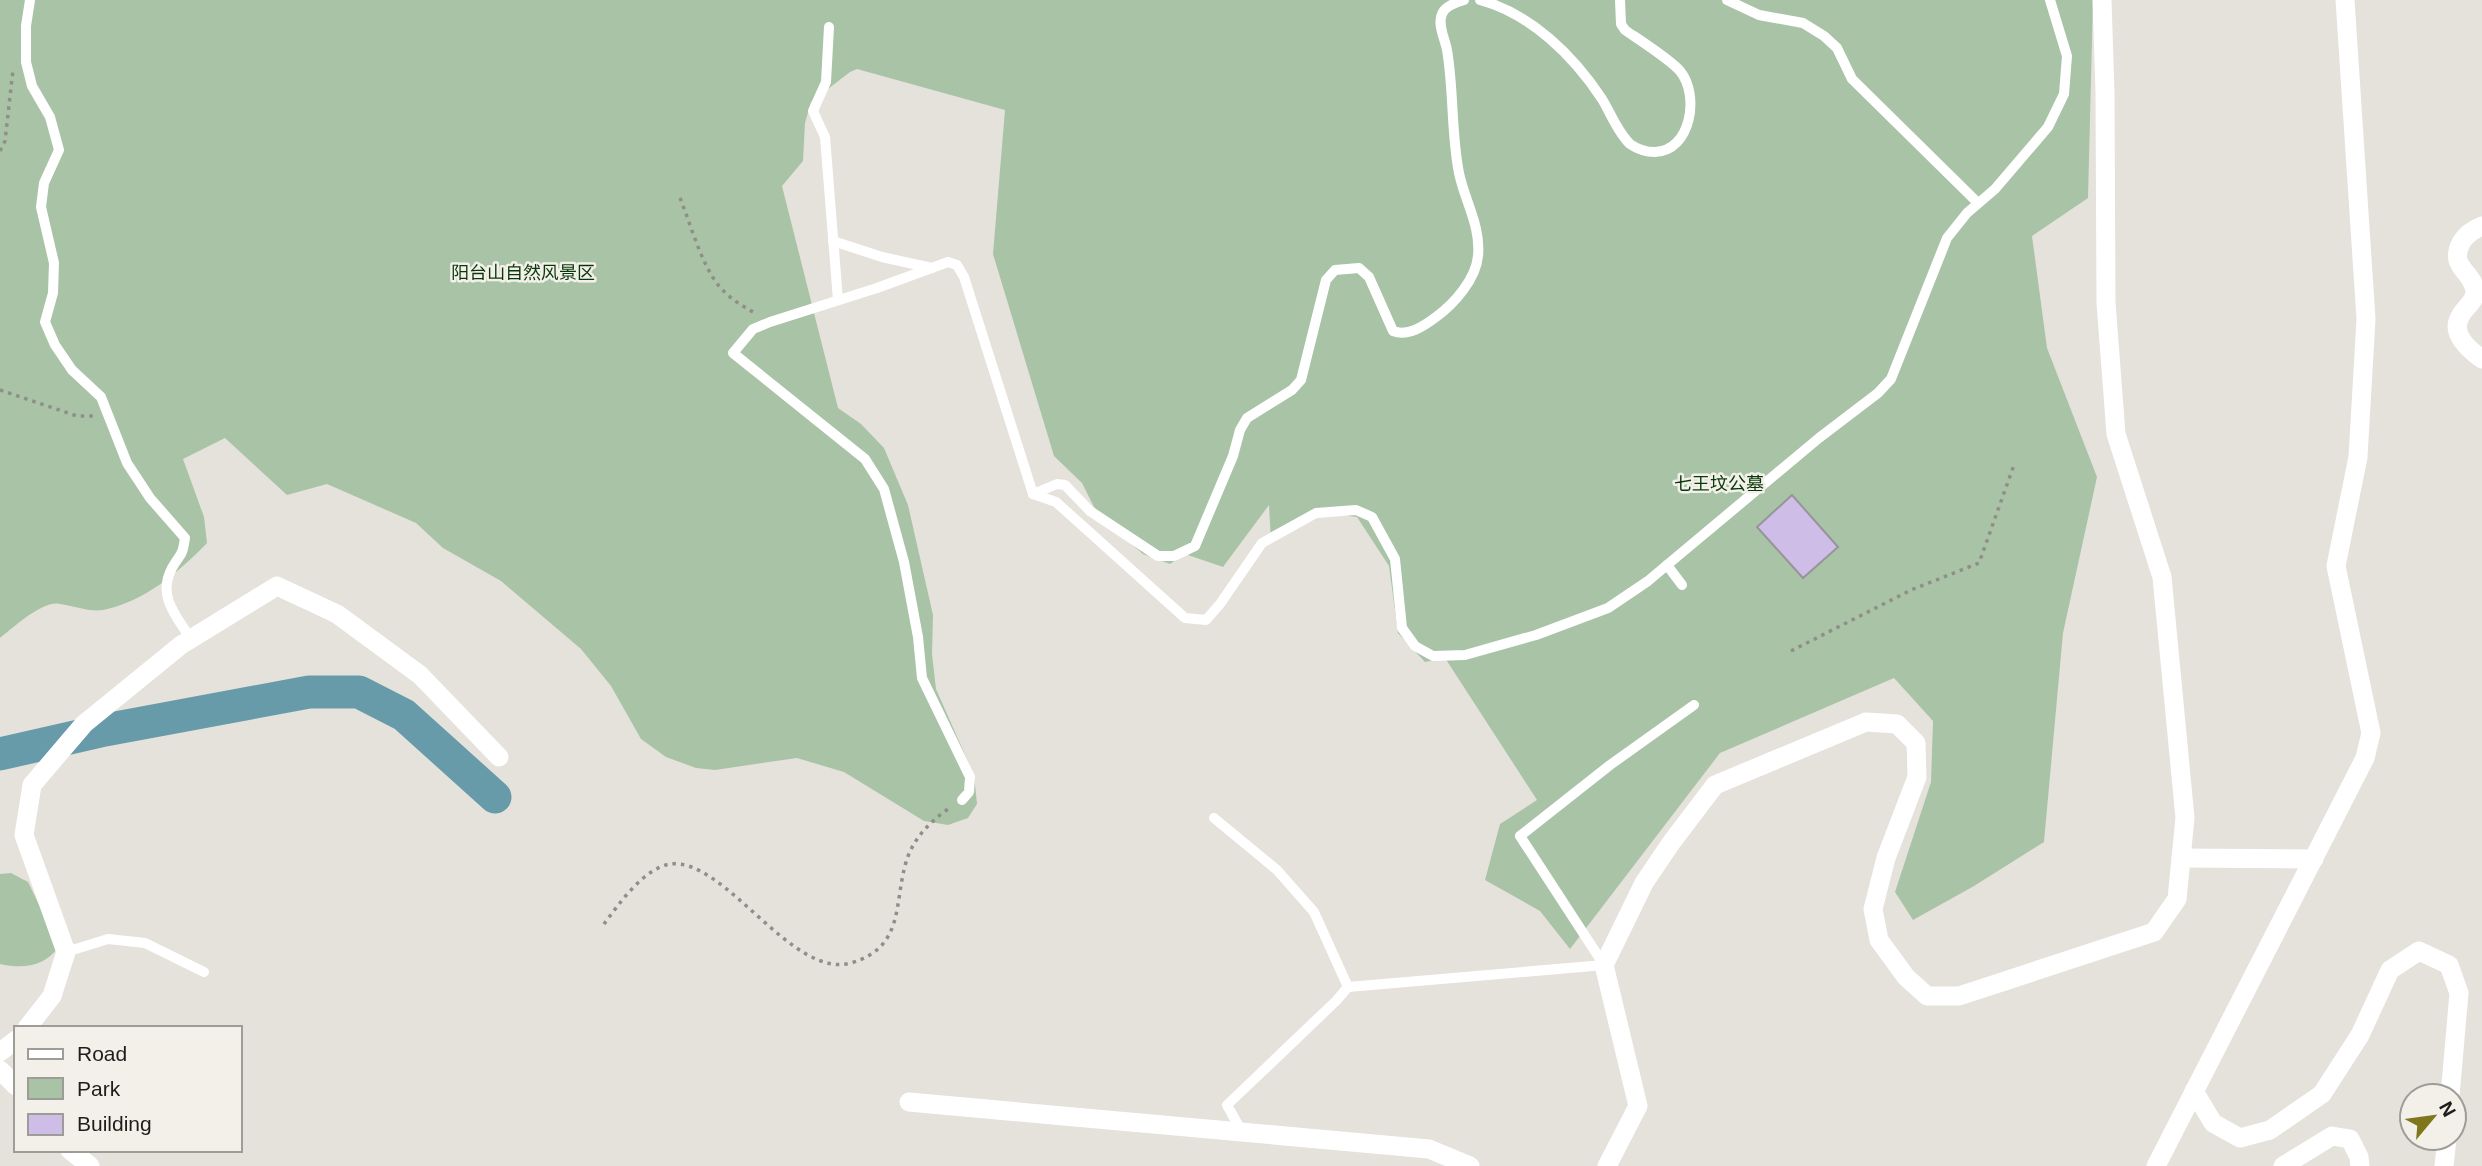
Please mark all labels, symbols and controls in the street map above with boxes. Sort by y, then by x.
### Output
park label: 阳台山自然风景区 [451,263,595,283]
park label: 七王坟公墓 [1674,474,1764,494]
legend [14,1026,242,1152]
text: Road [77,1042,127,1065]
text: Park [77,1077,121,1100]
north arrow [2398,1082,2468,1152]
text: N [2435,1098,2460,1120]
text: Building [77,1112,152,1135]

